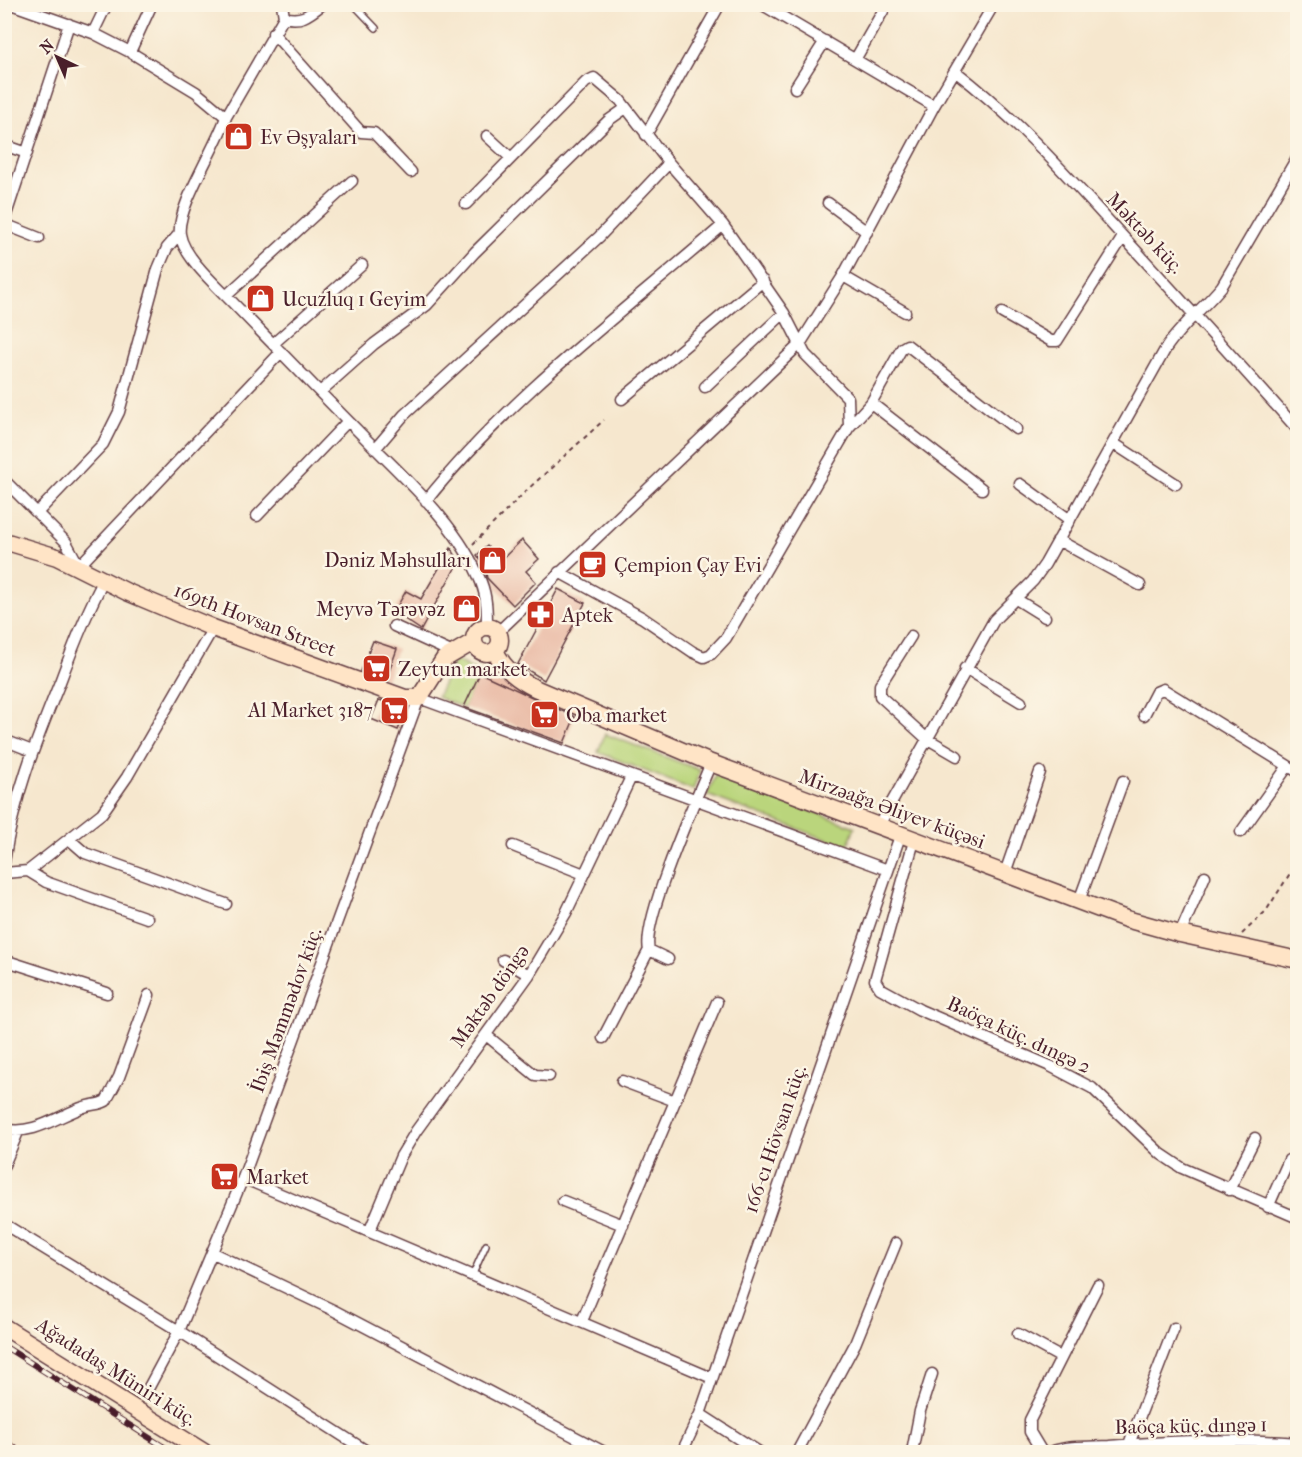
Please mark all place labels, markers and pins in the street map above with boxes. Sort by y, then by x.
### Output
shop icon: Ev Əşyaları [223,121,255,153]
place label: Ev Əşyaları [260,126,357,149]
shop icon: Ucuzluq 1 Geyim [245,283,277,315]
place label: Ucuzluq 1 Geyim [282,288,426,311]
shop icon: Dəniz Məhsulları [476,544,508,576]
place label: Dəniz Məhsulları [324,549,471,572]
cafe icon: Çempion Çay Evi [577,549,609,581]
place label: Çempion Çay Evi [614,554,762,578]
shop icon: Meyvə Tərəvəz [450,593,482,625]
place label: Meyvə Tərəvəz [316,598,445,621]
pharmacy icon: Aptek [525,599,557,631]
place label: Aptek [561,604,614,627]
supermarket icon: Zeytun market [361,653,393,685]
place label: Zeytun market [398,658,527,681]
supermarket icon: Al Market 3187 [378,694,410,726]
place label: Al Market 3187 [247,699,373,722]
supermarket icon: Oba market [529,699,561,731]
place label: Oba market [566,704,667,727]
supermarket icon: Market [209,1161,241,1193]
place label: Market [246,1166,309,1189]

